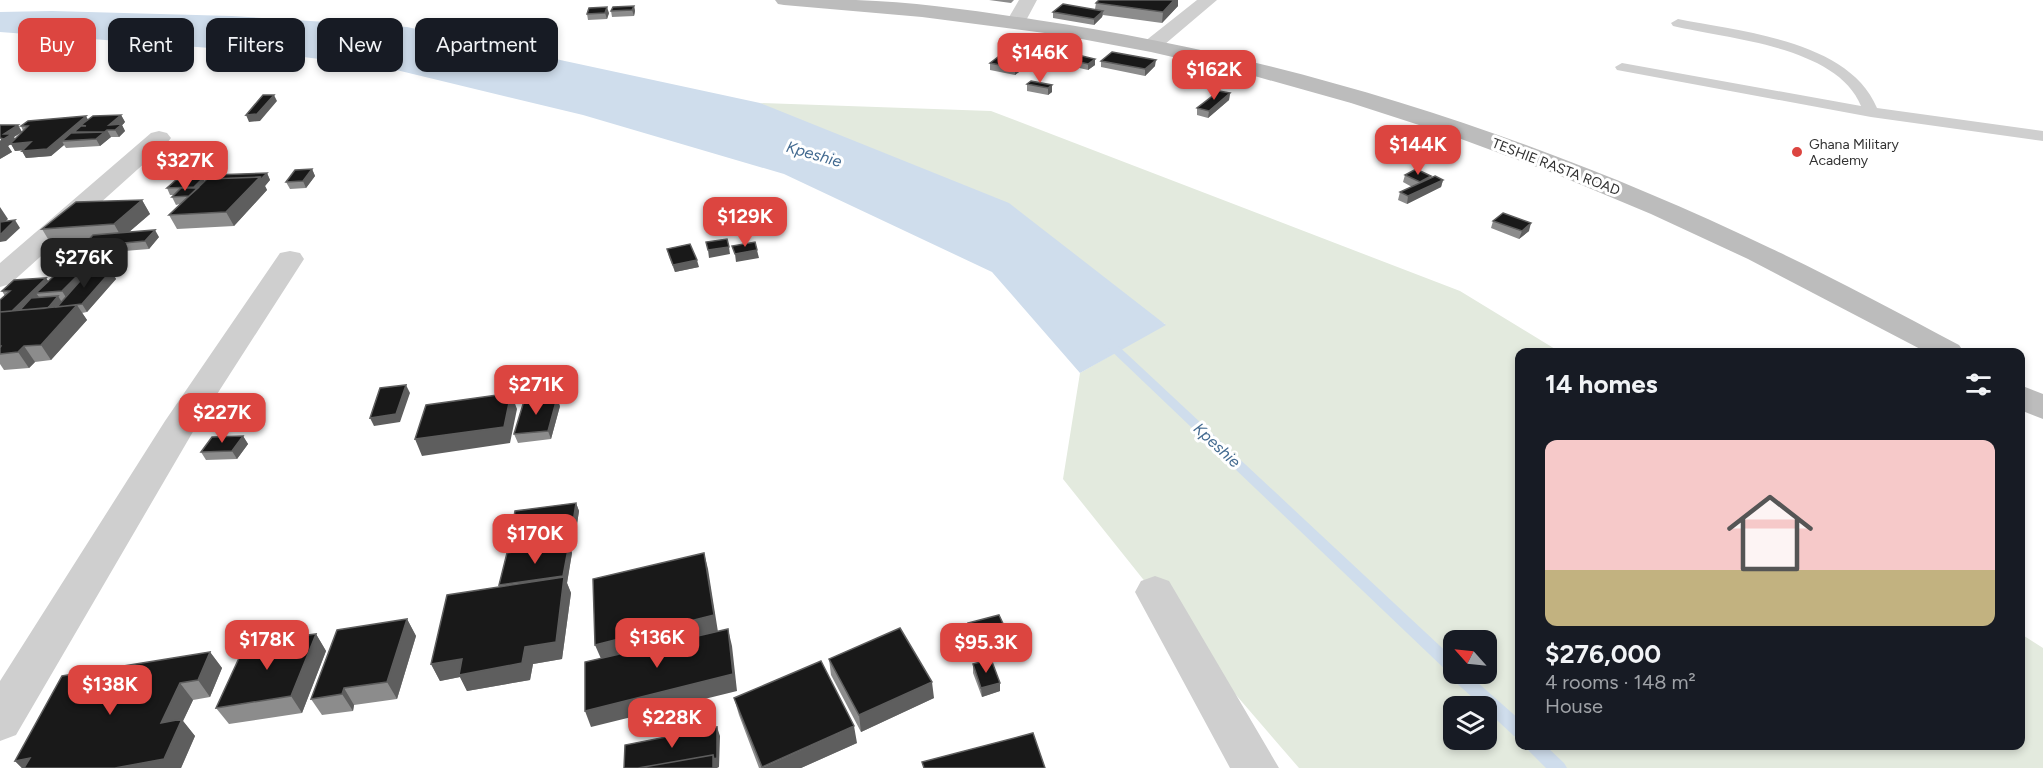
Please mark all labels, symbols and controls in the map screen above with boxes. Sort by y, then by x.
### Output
chip: Buy [18,18,96,72]
chip: Rent [108,18,194,72]
chip: Filters [206,18,305,72]
chip: New [317,18,403,72]
chip: Apartment [415,18,558,72]
pin: $146K [998,33,1082,84]
text: $146K [1011,40,1069,64]
pin: $162K [1172,50,1256,101]
text: $162K [1186,57,1242,81]
pin: $144K [1376,125,1460,176]
text: $144K [1389,132,1447,156]
street label: TESHIE RASTA ROAD [1489,135,1623,199]
place label: Ghana Military Academy [1809,136,1900,169]
water label: Kpeshie [784,137,844,171]
pin: $327K [143,141,227,192]
marker: Ghana Military Academy [1790,145,1804,159]
text: $327K [156,148,214,172]
pin: $129K [703,197,787,248]
text: $129K [717,204,773,228]
pin: $276K [42,238,126,289]
text: $276K [55,245,113,269]
pin: $271K [494,365,578,416]
text: 14 homes [1545,368,1658,400]
icon: filters [1962,368,1995,401]
text: $271K [508,372,564,396]
pin: $227K [180,393,264,444]
text: $227K [193,400,251,424]
water label: Kpeshie [1190,419,1244,472]
icon: home [1716,479,1824,587]
pin: $170K [493,514,577,565]
text: $170K [507,521,563,545]
pin: $136K [615,618,699,669]
pin: $178K [225,620,309,671]
pin: $95.3K [937,623,1035,674]
text: $136K [629,625,685,649]
text: $178K [239,627,295,651]
text: $95.3K [954,630,1018,654]
north arrow [1443,630,1497,684]
map controls [1443,630,1497,750]
text: $276,000 [1545,638,1661,670]
pin: $138K [68,665,152,716]
text: 4 rooms · 148 m² [1545,670,1696,694]
text: $138K [82,672,138,696]
text: House [1545,694,1603,718]
button: layers [1443,696,1497,750]
pin: $228K [630,698,714,749]
text: $228K [642,705,702,729]

